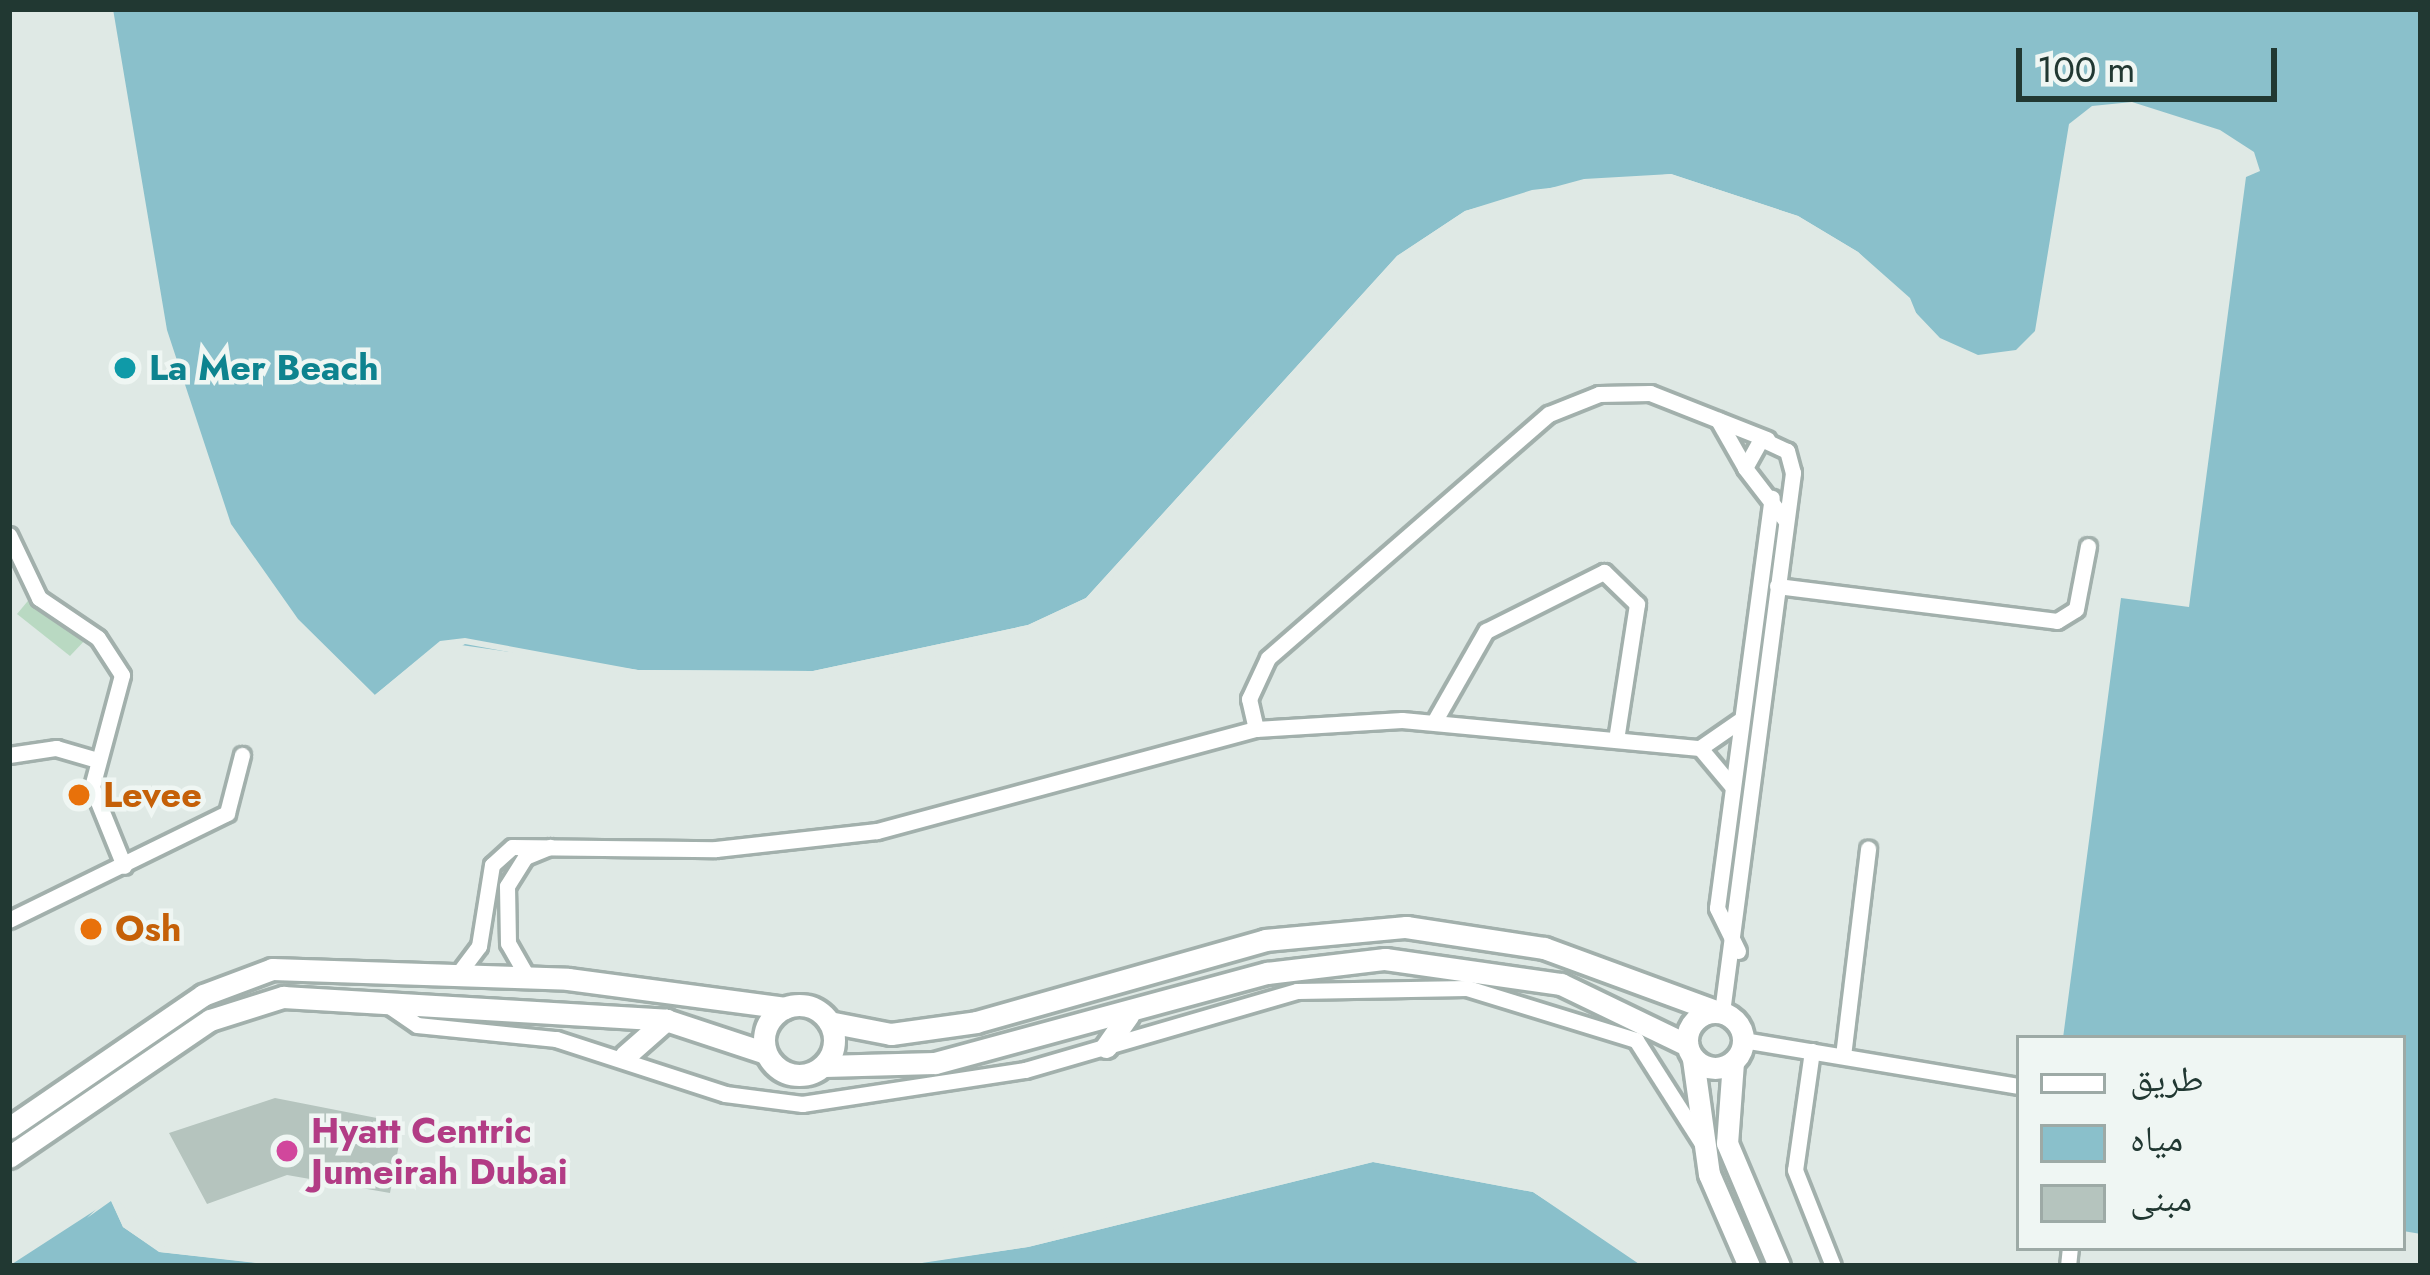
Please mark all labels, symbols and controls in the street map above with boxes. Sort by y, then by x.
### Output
scale bar [2022,24,2283,98]
text: 100 m [2037,43,2135,95]
place label: La Mer Beach [149,346,379,390]
marker: La Mer Beach [112,355,138,381]
place label: Levee [103,773,202,817]
marker: Levee [66,782,92,808]
place label: Osh [115,907,181,951]
marker: Osh [78,916,104,942]
legend [2016,1035,2406,1251]
text: طريق [2130,1052,2204,1104]
place label: Hyatt Centric Jumeirah Dubai [311,1108,568,1193]
text: مياه [2130,1112,2183,1164]
marker: Hyatt Centric Jumeirah Dubai [274,1138,300,1164]
text: مبنى [2130,1172,2192,1224]

